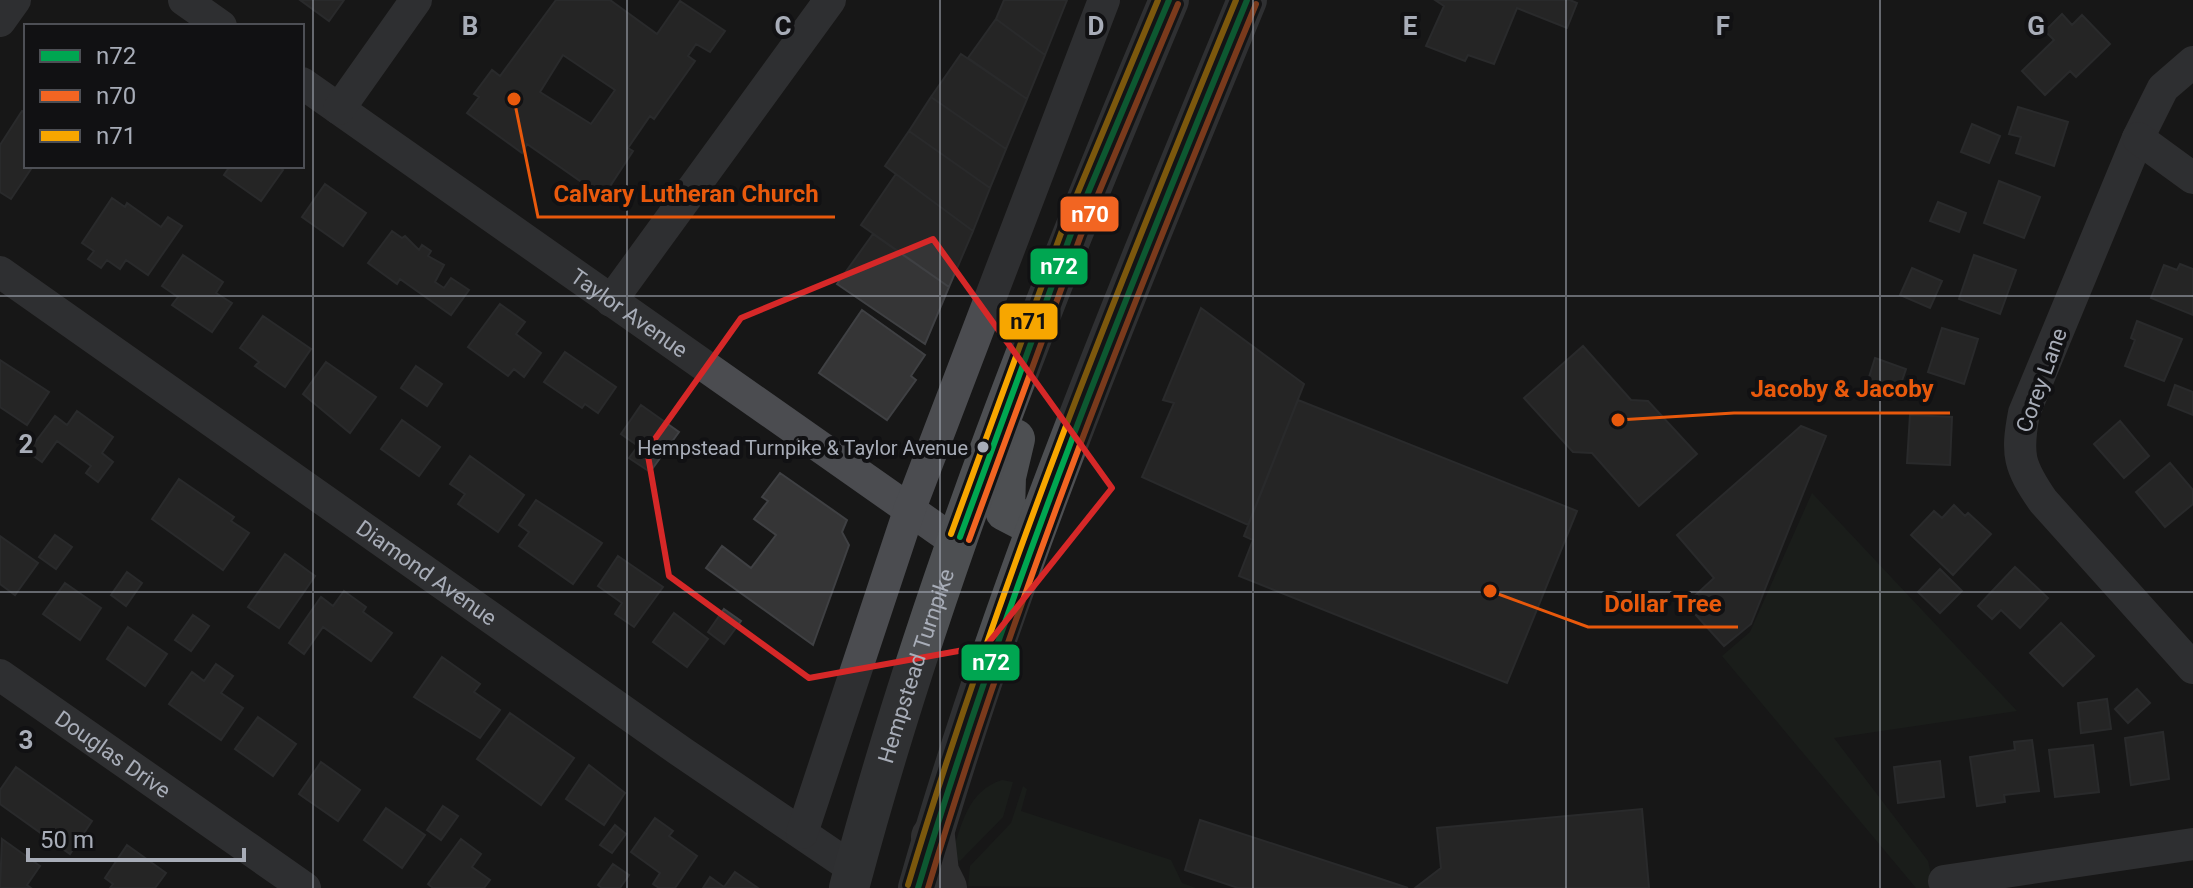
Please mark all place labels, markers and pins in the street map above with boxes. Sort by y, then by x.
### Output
callout: Calvary Lutheran Church [538,169,835,217]
callout: Jacoby & Jacoby [1734,365,1950,413]
place label: Hempstead Turnpike & Taylor Avenue [637,436,968,460]
marker: Hempstead Turnpike & Taylor Avenue [975,439,991,455]
callout: Dollar Tree [1588,579,1738,627]

